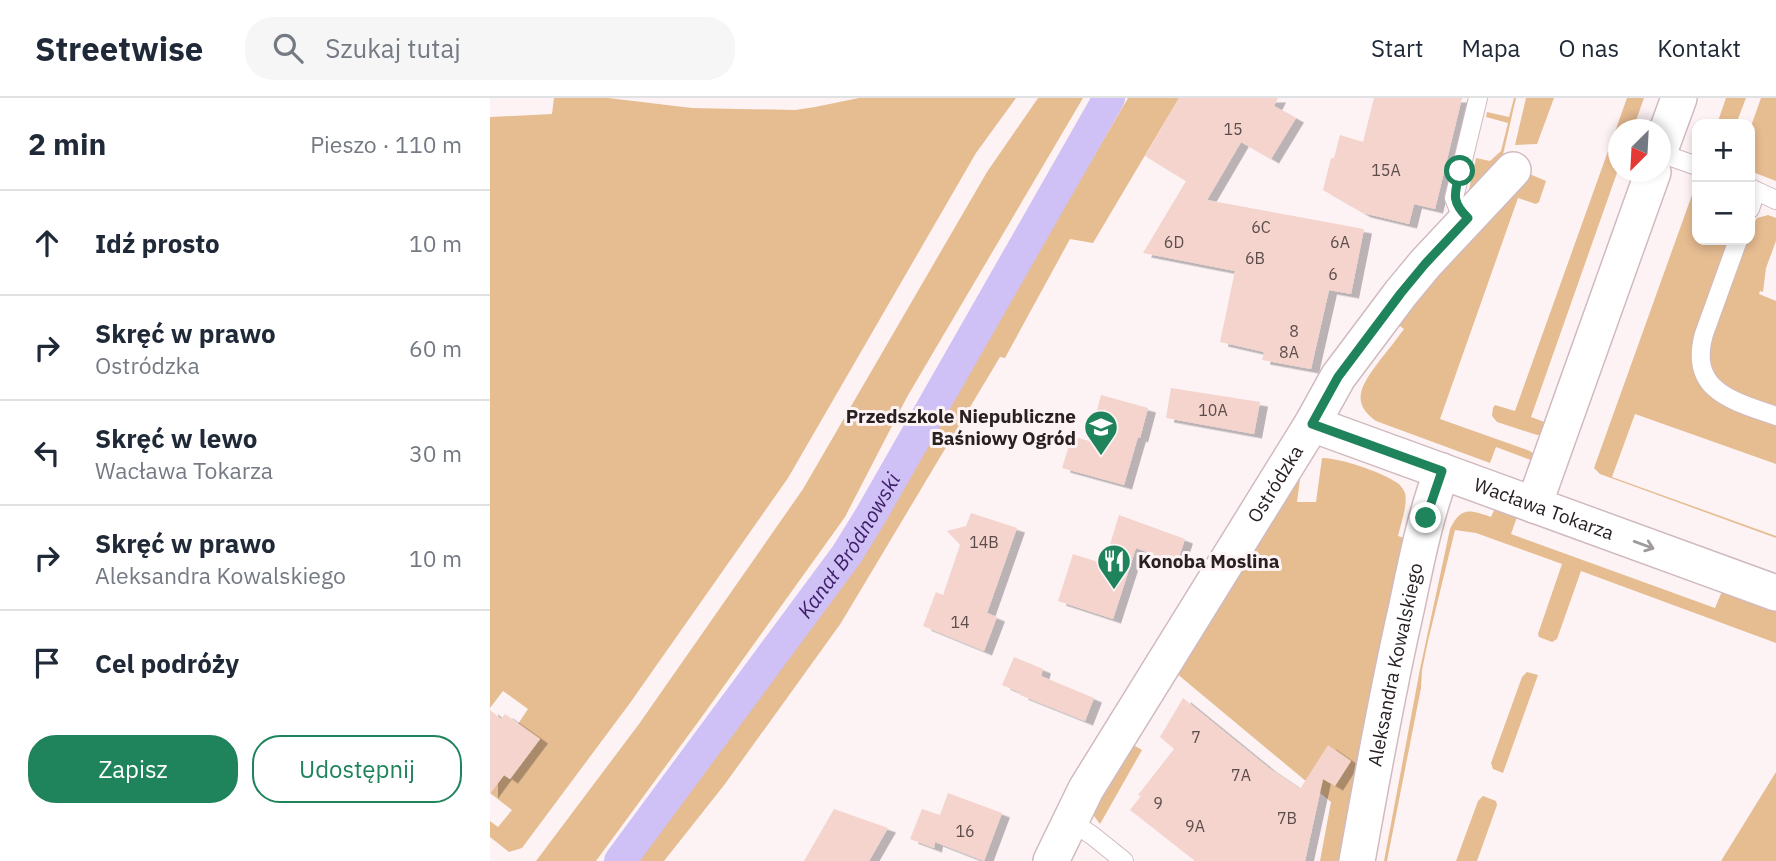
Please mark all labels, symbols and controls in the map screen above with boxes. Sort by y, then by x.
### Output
search box [245,17,735,80]
text: Streetwise [35,27,203,70]
icon: search [269,29,307,67]
text: Szukaj tutaj [325,31,461,65]
text: Start [1371,32,1423,64]
text: Mapa [1461,32,1520,64]
text: O nas [1558,32,1619,64]
text: Kontakt [1657,32,1741,64]
house number: 15 [1223,119,1243,139]
north arrow [1608,119,1671,182]
map controls [1692,119,1755,245]
button: + [1692,119,1755,182]
text: 2 min [28,124,106,163]
text: Pieszo · 110 m [310,129,462,159]
route start [1444,155,1475,186]
house number: 15A [1371,160,1401,180]
button: − [1692,182,1755,245]
house number: 6C [1251,217,1271,237]
icon: ahead [28,224,66,262]
text: Idź prosto [95,226,220,260]
text: 10 m [409,228,462,258]
house number: 6D [1164,232,1184,252]
house number: 6A [1330,232,1350,252]
house number: 6B [1245,248,1265,268]
house number: 6 [1328,264,1338,284]
text: Skręć w prawo [95,316,276,350]
house number: 8 [1289,321,1299,341]
icon: right [28,329,66,367]
text: 60 m [409,333,462,363]
house number: 8A [1279,342,1299,362]
text: Ostródzka [95,350,200,380]
house number: 10A [1198,400,1228,420]
place label: Przedszkole Niepubliczne Baśniowy Ogród [846,404,1076,450]
school or university icon: Przedszkole Niepubliczne Baśniowy Ogród [1082,408,1120,457]
text: Skręć w lewo [95,421,257,455]
icon: left [28,434,66,472]
text: 30 m [409,438,462,468]
street label: Ostródzka [1242,441,1308,527]
text: Wacława Tokarza [95,455,273,485]
water label: Kanał Bródnowski [791,467,906,623]
street label: Wacława Tokarza [1471,472,1617,545]
route end [1410,502,1441,533]
text: Skręć w prawo [95,526,276,560]
house number: 14B [969,532,999,552]
icon: right [28,539,66,577]
one-way arrow [1632,540,1654,552]
restaurant icon: Konoba Moslina [1095,542,1133,591]
text: 10 m [409,543,462,573]
place label: Konoba Moslina [1138,549,1280,573]
text: Aleksandra Kowalskiego [95,560,346,590]
street label: Aleksandra Kowalskiego [1362,561,1428,768]
house number: 14 [950,612,970,632]
icon: arrive [28,644,66,682]
text: Cel podróży [95,646,239,680]
house number: 7 [1191,727,1201,747]
button: Zapisz [28,735,238,803]
button: Udostępnij [252,735,462,803]
house number: 7A [1231,765,1251,785]
house number: 9 [1153,793,1163,813]
house number: 7B [1277,808,1297,828]
house number: 9A [1185,816,1205,836]
house number: 16 [955,821,975,841]

